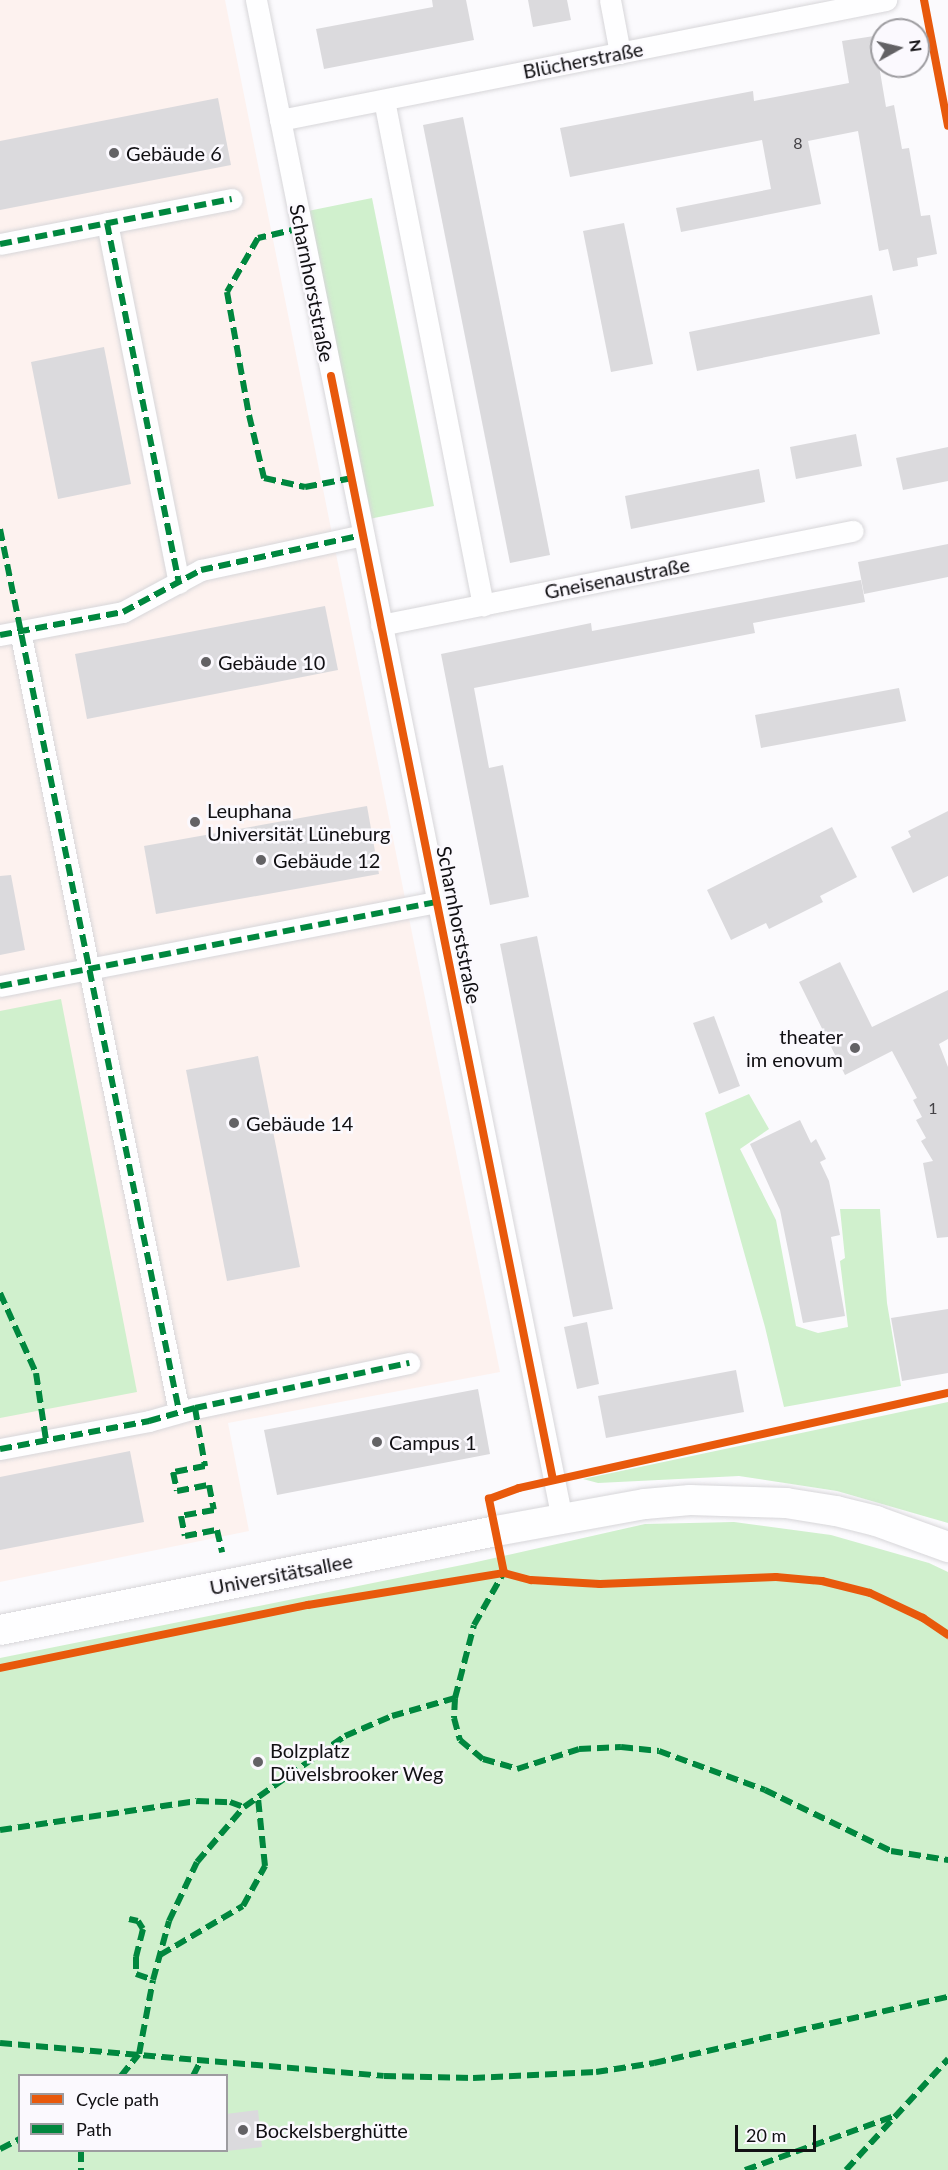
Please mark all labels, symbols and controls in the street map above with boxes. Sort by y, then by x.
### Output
north arrow [870,18,930,78]
street label: Blücherstraße [521,37,645,83]
text: N [906,38,927,53]
house number: 8 [793,133,803,153]
place label: Gebäude 6 [126,141,222,165]
marker: Gebäude 6 [107,146,121,160]
street label: Scharnhorststraße [285,202,339,364]
street label: Gneisenaustraße [542,552,692,604]
place label: Gebäude 10 [218,650,325,674]
marker: Gebäude 10 [199,655,213,669]
place label: Leuphana Universität Lüneburg [207,798,390,845]
marker: Leuphana Universität Lüneburg [188,815,202,829]
street label: Scharnhorststraße [432,844,486,1006]
place label: Gebäude 12 [273,848,380,872]
marker: Gebäude 12 [254,853,268,867]
place label: theater im enovum [746,1024,843,1071]
marker: theater im enovum [848,1041,862,1055]
house number: 1 [928,1098,938,1118]
place label: Gebäude 14 [246,1111,353,1135]
marker: Gebäude 14 [227,1116,241,1130]
place label: Campus 1 [389,1430,476,1454]
marker: Campus 1 [370,1435,384,1449]
street label: Universitätsallee [208,1548,354,1600]
place label: Bolzplatz Düvelsbrooker Weg [270,1738,444,1785]
marker: Bolzplatz Düvelsbrooker Weg [251,1755,265,1769]
legend [18,2074,228,2152]
text: Cycle path [76,2088,159,2110]
scale bar [738,2113,819,2151]
text: Path [76,2118,112,2140]
place label: Bockelsberghütte [255,2118,408,2142]
marker: Bockelsberghütte [236,2123,250,2137]
text: 20 m [746,2124,786,2146]

